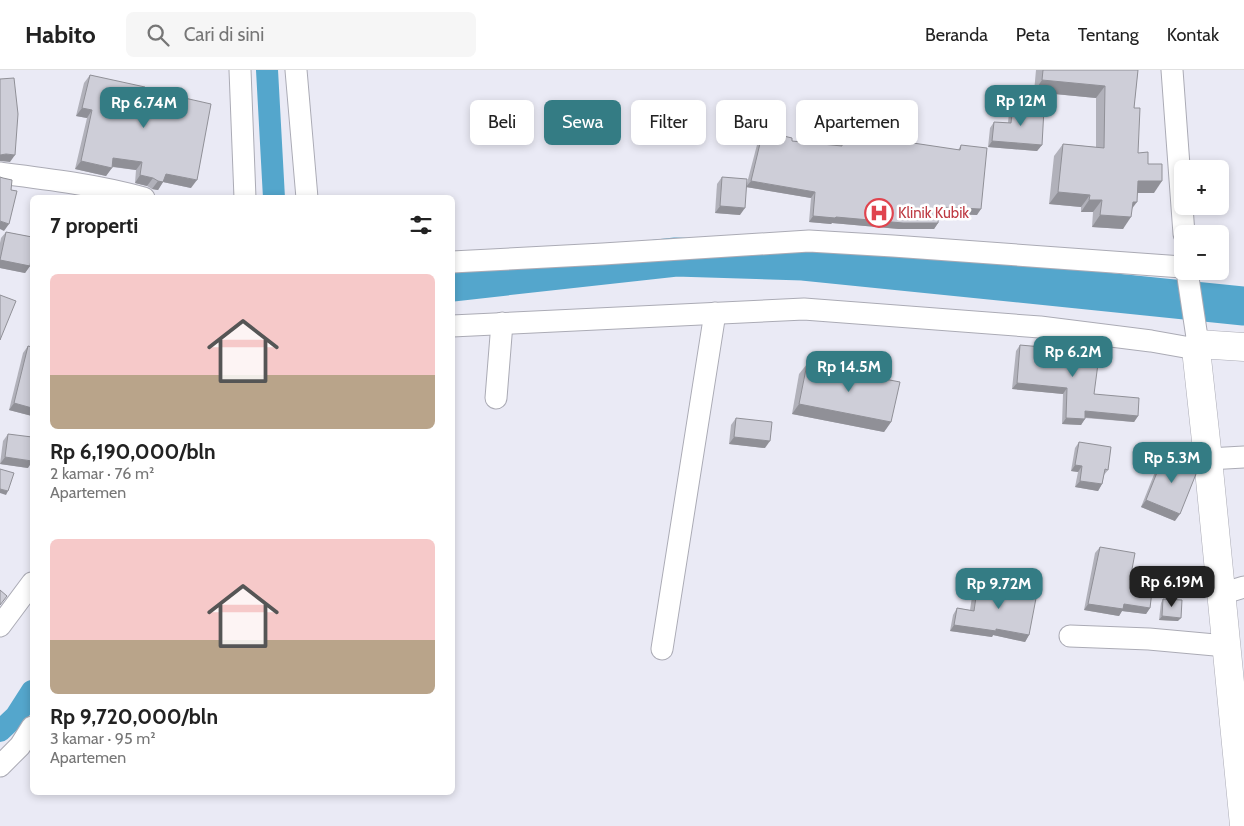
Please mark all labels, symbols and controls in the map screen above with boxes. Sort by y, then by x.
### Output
search box [126,12,476,57]
text: Habito [25,20,96,49]
icon: search [144,21,172,49]
text: Cari di sini [184,23,264,46]
text: Beranda [925,24,988,46]
text: Peta [1016,24,1050,46]
text: Tentang [1078,24,1139,46]
text: Kontak [1167,24,1219,46]
pin: Rp 12M [980,85,1062,127]
pin: Rp 6.74M [92,87,196,129]
text: Rp 12M [996,91,1046,110]
text: Rp 6.74M [111,93,177,112]
chip: Beli [470,100,534,145]
chip: Sewa [544,100,621,145]
chip: Filter [631,100,706,145]
chip: Baru [716,100,786,145]
chip: Apartemen [796,100,918,145]
map controls [1174,160,1229,280]
button: + [1174,160,1229,215]
hospital icon: Klinik Kubik [864,198,894,228]
place label: Klinik Kubik [898,204,969,222]
icon: filters [407,211,435,239]
text: 7 properti [50,213,138,238]
button: − [1174,225,1229,280]
icon: home [198,306,288,396]
pin: Rp 6.2M [1027,336,1119,378]
text: Rp 6.2M [1045,342,1101,361]
pin: Rp 14.5M [797,350,901,393]
text: Rp 14.5M [817,357,881,376]
text: Rp 6,190,000/bln [50,439,216,464]
pin: Rp 5.3M [1126,442,1218,484]
text: Rp 5.3M [1144,448,1200,467]
text: 2 kamar · 76 m² [50,464,154,483]
text: Apartemen [50,483,126,502]
pin: Rp 6.19M [1120,566,1224,608]
pin: Rp 9.72M [947,568,1051,610]
icon: home [198,571,288,661]
text: Rp 6.19M [1141,572,1203,591]
text: Rp 9.72M [967,574,1031,593]
text: Rp 9,720,000/bln [50,704,218,729]
text: 3 kamar · 95 m² [50,729,156,748]
text: Apartemen [50,748,126,767]

